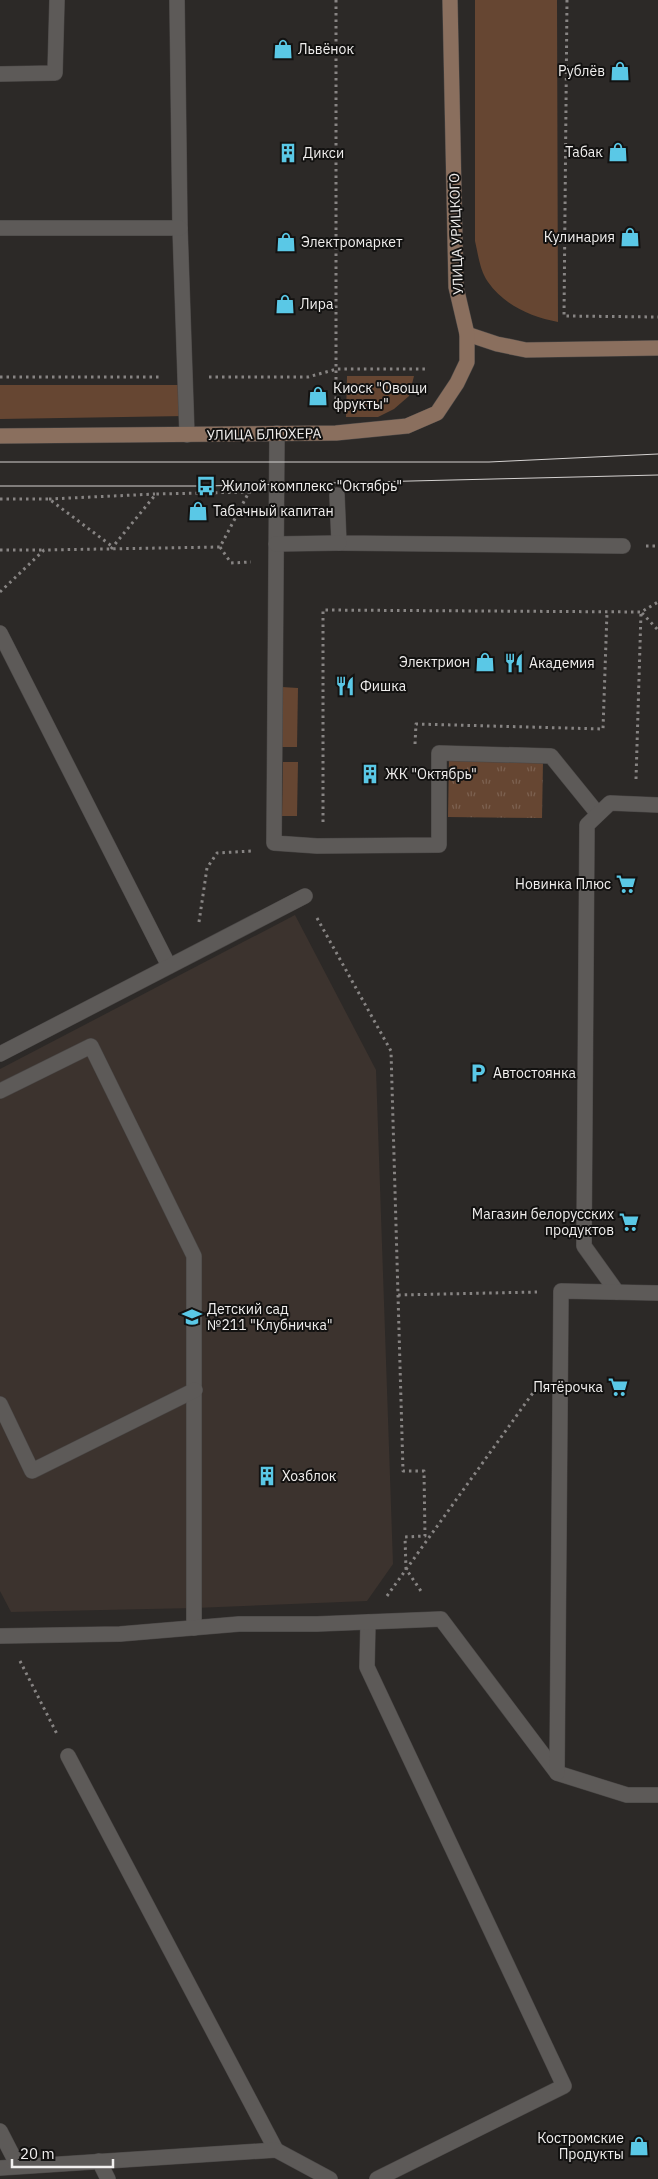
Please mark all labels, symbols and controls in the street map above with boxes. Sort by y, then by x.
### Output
shop icon: Львёнок [272,38,294,60]
place label: Львёнок [298,40,354,58]
shop icon: Рублёв [609,60,631,82]
place label: Рублёв [558,62,605,80]
shop icon: Табак [607,141,629,163]
building icon: Дикси [277,142,299,164]
place label: Табак [565,143,603,161]
place label: Дикси [303,144,344,162]
street label: УЛИЦА УРИЦКОГО [445,173,467,295]
shop icon: Кулинария [619,226,641,248]
place label: Кулинария [544,228,615,246]
shop icon: Электромаркет [275,231,297,253]
place label: Электромаркет [301,233,403,251]
shop icon: Лира [274,293,296,315]
place label: Лира [300,295,334,313]
place label: Киоск "Овощи фрукты" [333,379,427,413]
shop icon: Киоск "Овощи фрукты" [307,385,329,407]
street label: УЛИЦА БЛЮХЕРА [206,424,322,444]
bus stop icon: Жилой комплекс "Октябрь" [195,475,217,497]
place label: Жилой комплекс "Октябрь" [221,477,402,495]
shop icon: Табачный капитан [187,500,209,522]
place label: Табачный капитан [213,502,334,520]
shop icon: Электрион [474,651,496,673]
restaurant icon: Академия [503,652,525,674]
place label: Электрион [399,653,470,671]
place label: Академия [529,654,595,672]
restaurant icon: Фишка [334,675,356,697]
place label: Фишка [360,677,407,695]
building icon: ЖК "Октябрь" [359,763,381,785]
place label: ЖК "Октябрь" [385,765,477,783]
supermarket icon: Новинка Плюс [615,873,637,895]
place label: Новинка Плюс [515,875,611,893]
parking icon: Автостоянка [467,1062,489,1084]
place label: Автостоянка [493,1064,577,1082]
place label: Магазин белорусских продуктов [472,1205,614,1239]
supermarket icon: Магазин белорусских продуктов [618,1211,640,1233]
place label: Детский сад №211 "Клубничка" [207,1300,333,1334]
school or university icon: Детский сад №211 "Клубничка" [181,1306,203,1328]
supermarket icon: Пятёрочка [607,1376,629,1398]
place label: Пятёрочка [533,1378,604,1396]
building icon: Хозблок [256,1465,278,1487]
place label: Хозблок [282,1467,337,1485]
place label: Костромские Продукты [537,2129,624,2163]
shop icon: Костромские Продукты [628,2135,650,2157]
scale bar [12,2136,114,2168]
text: 20 m [20,2144,55,2163]

